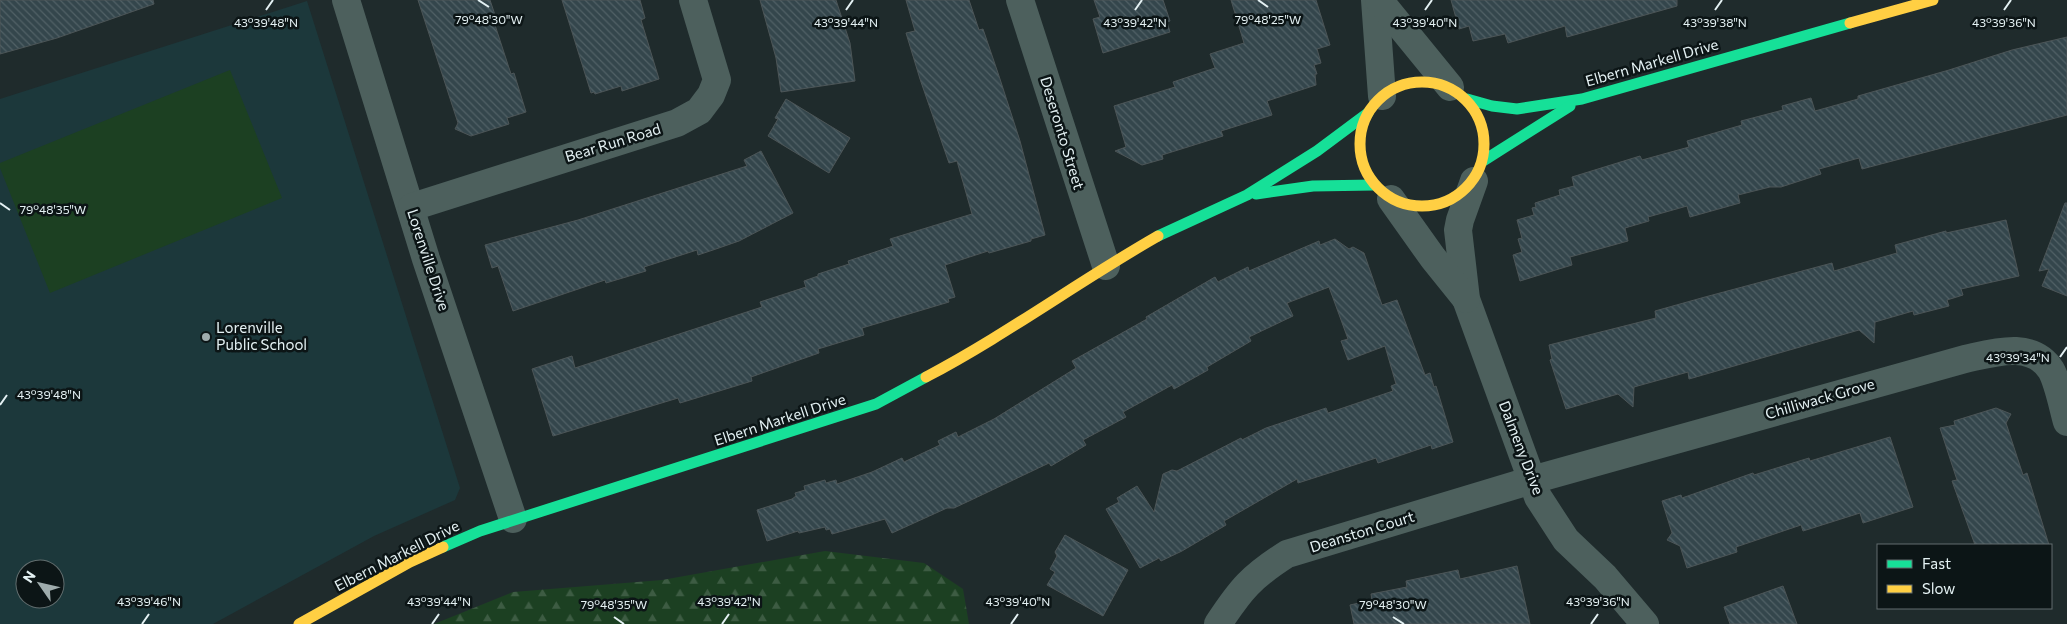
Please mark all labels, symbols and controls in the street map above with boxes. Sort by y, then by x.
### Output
text: 79°48'30"W [455,12,523,26]
text: 79°48'25"W [1235,12,1301,26]
text: 43°39'48"N [234,15,298,29]
text: 43°39'44"N [814,15,878,29]
text: 43°39'42"N [1103,15,1167,29]
text: 43°39'40"N [1393,15,1457,29]
text: 43°39'38"N [1683,15,1747,29]
text: 43°39'36"N [1972,15,2036,29]
street label: Elbern Markell Drive [1583,34,1720,90]
street label: Deseronto Street [1037,74,1089,191]
street label: Bear Run Road [563,119,663,165]
text: 79°48'35"W [20,202,86,216]
street label: Lorenville Drive [404,207,454,313]
place label: Lorenville Public School [216,318,307,353]
marker: Lorenville Public School [200,331,212,343]
text: 43°39'34"N [1986,350,2050,364]
street label: Chilliwack Grove [1763,374,1877,422]
text: 43°39'48"N [17,387,81,401]
street label: Elbern Markell Drive [712,389,848,449]
street label: Dalmeny Drive [1496,398,1548,497]
street label: Deanston Court [1307,507,1416,556]
street label: Elbern Markell Drive [331,516,462,594]
legend [1877,544,2052,609]
text: Fast [1922,554,1951,572]
north arrow [15,559,65,609]
text: N [19,567,39,586]
text: Slow [1922,579,1955,597]
text: 43°39'46"N [117,594,181,608]
text: 43°39'44"N [407,594,471,608]
text: 43°39'42"N [697,594,761,608]
text: 43°39'40"N [986,594,1050,608]
text: 43°39'36"N [1566,594,1630,608]
text: 79°48'35"W [581,597,647,611]
text: 79°48'30"W [1359,597,1427,611]

